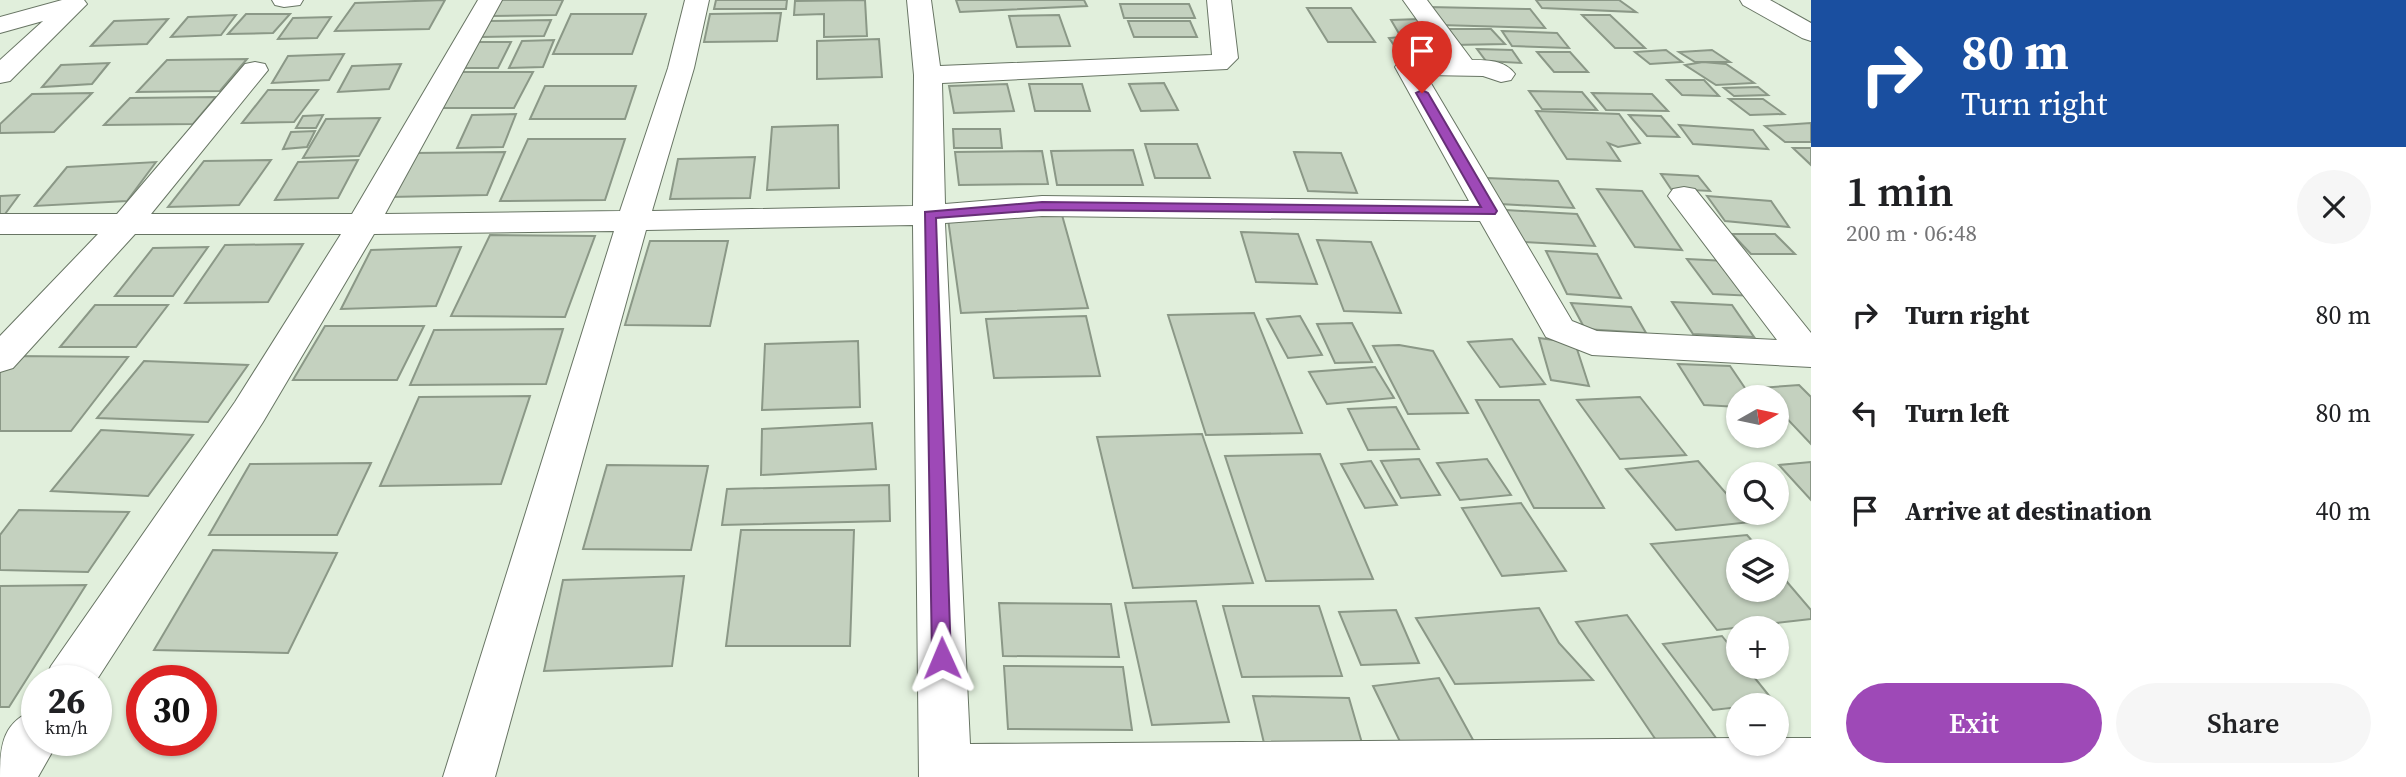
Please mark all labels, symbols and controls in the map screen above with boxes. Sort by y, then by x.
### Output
text: 80 m [1961,18,2069,85]
pin [1392,21,1452,93]
icon: right [1846,28,1937,119]
icon: arrive [1403,32,1441,70]
text: Turn right [1961,82,2107,126]
text: 1 min [1846,162,1954,220]
button: close [2297,170,2371,244]
text: 200 m · 06:48 [1846,217,1977,249]
icon: right [1846,296,1884,334]
text: Turn right [1905,297,2029,333]
text: 80 m [2316,297,2371,333]
north arrow [1726,385,1788,448]
map controls [1726,385,1789,756]
icon: left [1846,394,1884,432]
text: Turn left [1905,395,2009,431]
text: 80 m [2316,395,2371,431]
button: search [1726,462,1789,525]
icon: arrive [1846,492,1884,530]
text: Arrive at destination [1905,493,2152,529]
text: 40 m [2316,493,2371,529]
button: layers [1726,539,1789,602]
button: + [1726,616,1789,679]
position arrow [905,621,979,695]
speed limit sign: 30 [126,665,217,756]
text: 26 [48,677,85,725]
button: Exit [1846,683,2102,763]
button: Share [2116,683,2371,763]
button: − [1726,693,1789,756]
text: km/h [45,715,88,740]

